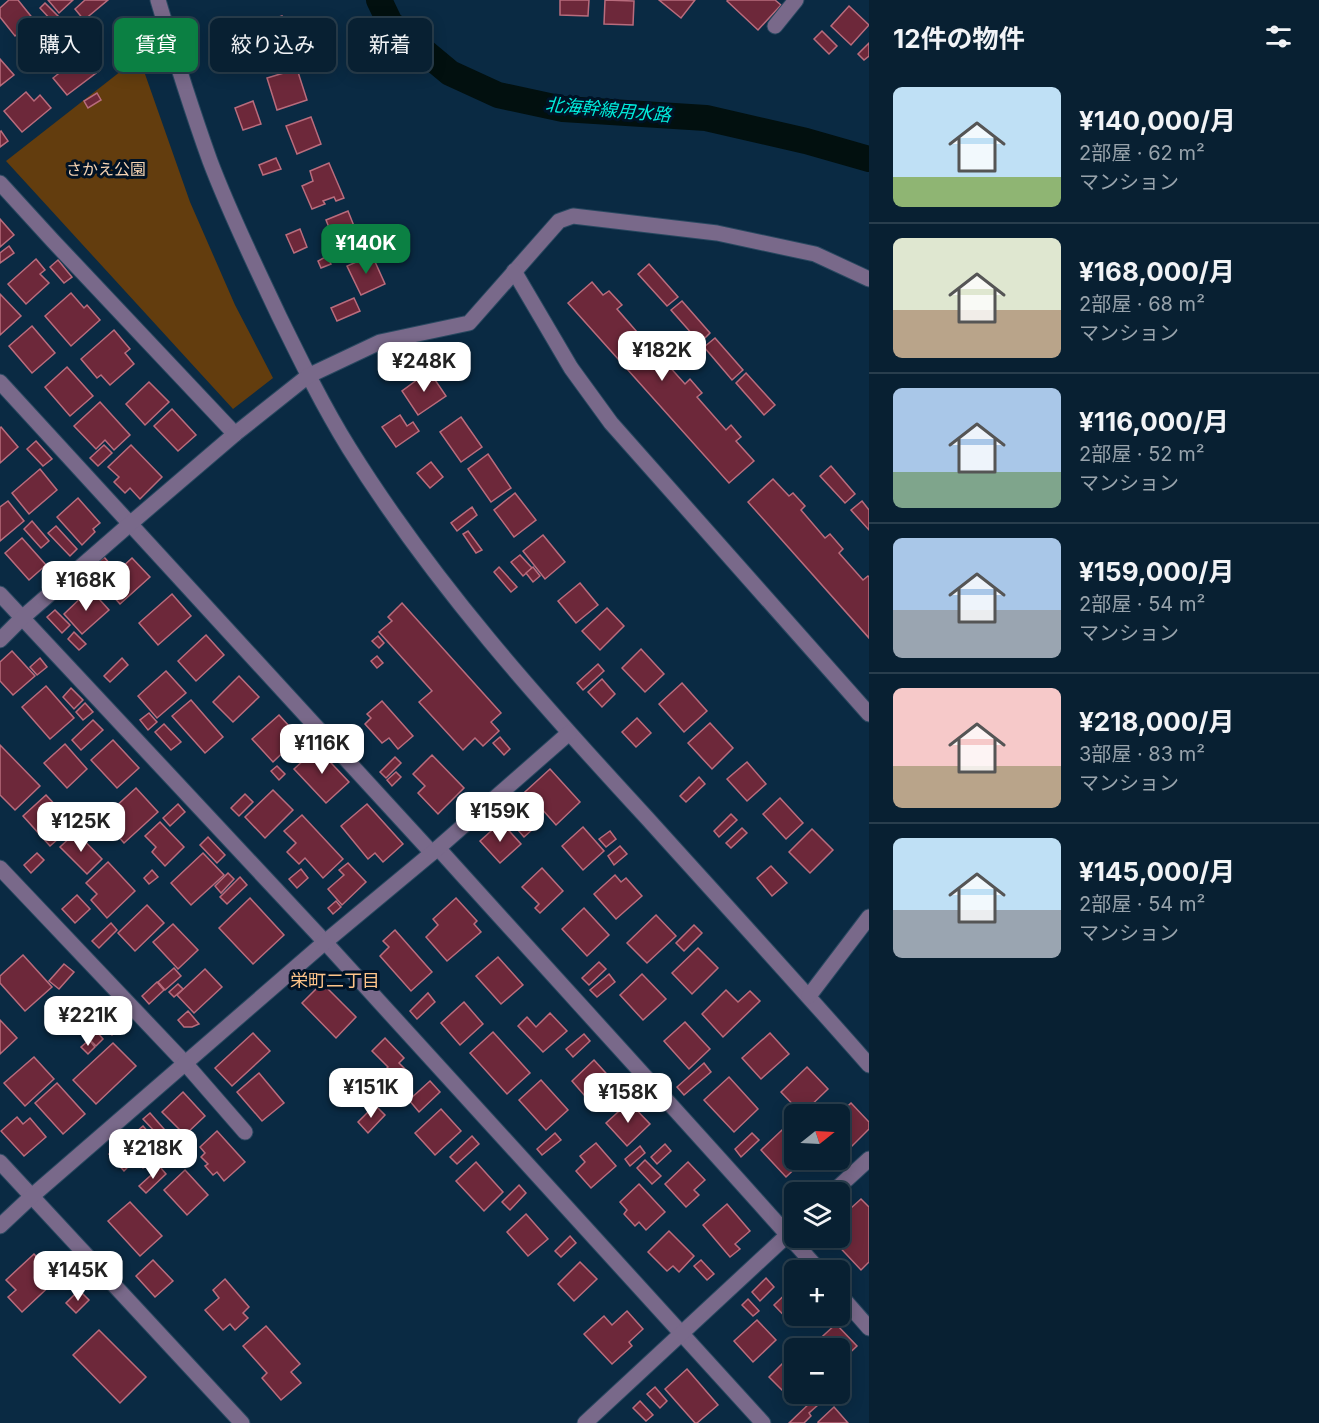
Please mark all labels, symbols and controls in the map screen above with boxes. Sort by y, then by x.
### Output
chip: 購入 [18,18,102,72]
chip: 賃貸 [114,18,198,72]
chip: 絞り込み [210,18,336,72]
chip: 新着 [348,18,432,72]
icon: filters [1262,20,1295,53]
text: 12件の物件 [893,23,1025,54]
water label: 北海幹線用水路 [544,94,674,126]
text: ¥140,000/月 [1079,105,1236,136]
icon: home [941,111,1013,183]
text: 2部屋 · 62 m² [1079,141,1205,165]
park label: さかえ公園 [66,159,146,179]
text: マンション [1079,170,1179,194]
pin: ¥140K [324,224,408,275]
text: ¥140K [335,231,397,255]
text: ¥168,000/月 [1079,256,1235,287]
icon: home [941,262,1013,334]
text: 2部屋 · 68 m² [1079,292,1205,316]
text: マンション [1079,321,1179,345]
pin: ¥182K [620,331,704,382]
text: ¥182K [632,338,692,362]
pin: ¥248K [382,342,466,393]
text: ¥248K [392,349,456,373]
text: ¥116,000/月 [1079,406,1229,437]
icon: home [941,412,1013,484]
text: 2部屋 · 52 m² [1079,442,1205,466]
text: マンション [1079,471,1179,495]
text: ¥159,000/月 [1079,556,1234,587]
pin: ¥168K [44,561,128,612]
icon: home [941,562,1013,634]
text: ¥168K [56,568,116,592]
text: 2部屋 · 54 m² [1079,592,1205,616]
text: マンション [1079,621,1179,645]
text: ¥218,000/月 [1079,706,1234,737]
icon: home [941,712,1013,784]
pin: ¥116K [280,724,364,775]
text: ¥116K [294,731,350,755]
text: 3部屋 · 83 m² [1079,742,1205,766]
text: マンション [1079,771,1179,795]
pin: ¥159K [458,792,542,843]
text: ¥159K [470,799,530,823]
pin: ¥125K [39,802,123,853]
text: ¥125K [51,809,111,833]
text: ¥145,000/月 [1079,856,1235,887]
icon: home [941,862,1013,934]
text: 2部屋 · 54 m² [1079,892,1205,916]
text: マンション [1079,921,1179,945]
district label: 栄町二丁目 [290,970,380,991]
pin: ¥221K [46,996,130,1047]
text: ¥221K [58,1003,118,1027]
pin: ¥151K [329,1068,413,1119]
pin: ¥158K [586,1073,670,1124]
text: ¥151K [343,1075,399,1099]
text: ¥158K [598,1080,658,1104]
north arrow [784,1104,850,1170]
map controls [784,1104,850,1404]
pin: ¥218K [111,1129,195,1180]
text: ¥218K [123,1136,183,1160]
button: layers [784,1182,850,1248]
pin: ¥145K [36,1251,120,1302]
text: ¥145K [48,1258,108,1282]
button: + [784,1260,850,1326]
button: − [784,1338,850,1404]

